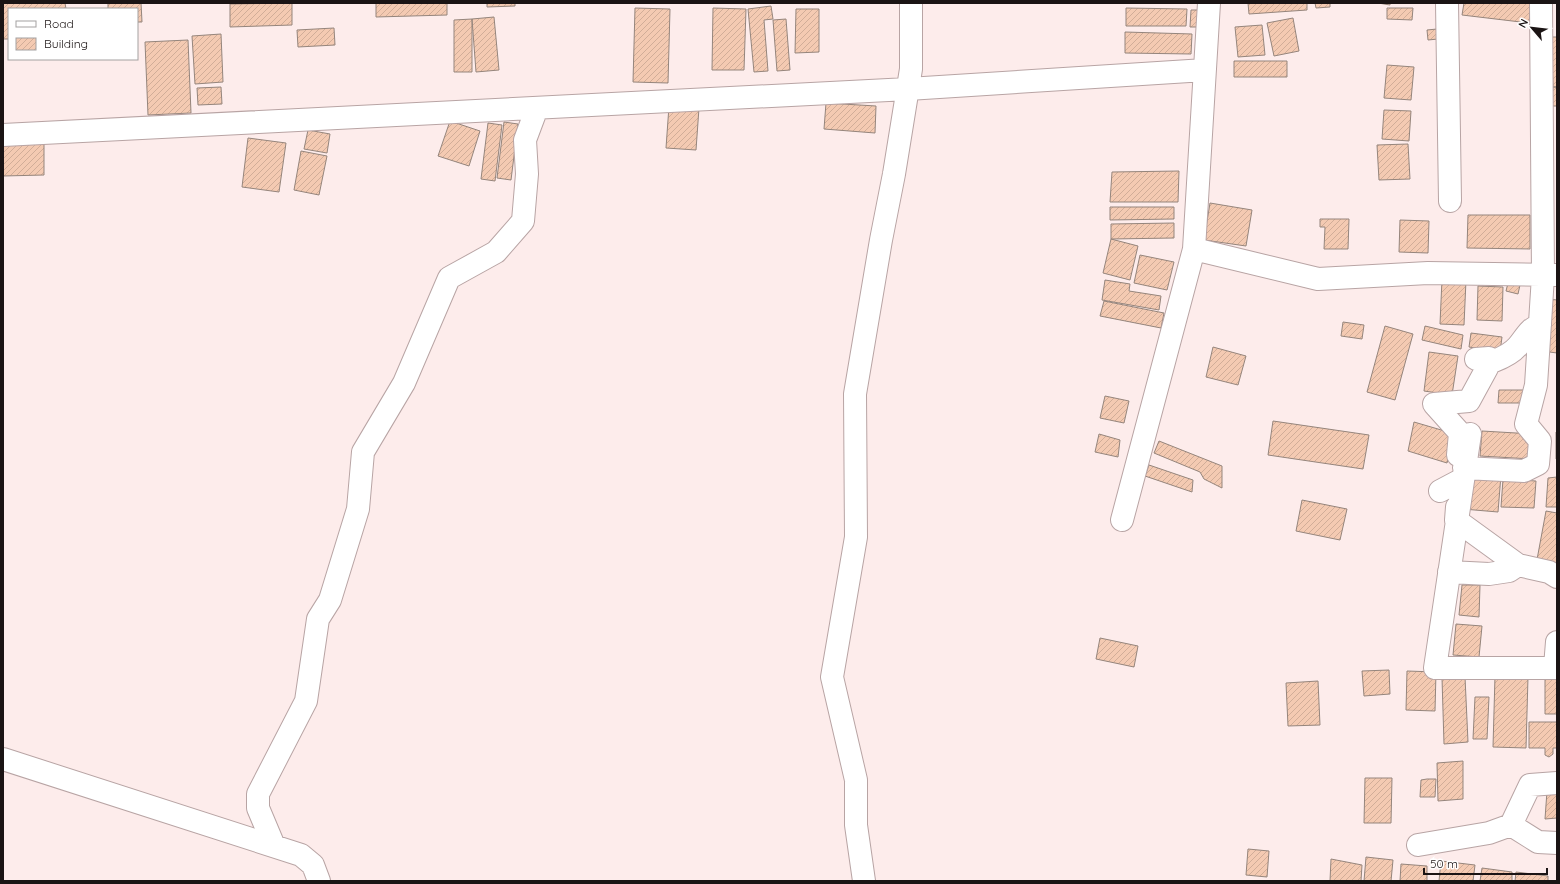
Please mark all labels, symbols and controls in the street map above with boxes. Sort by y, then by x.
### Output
legend [8,8,138,60]
north arrow [1512,8,1552,48]
text: Road [44,16,74,31]
text: N [1515,16,1531,30]
text: Building [44,36,88,51]
scale bar [1424,850,1547,876]
text: 50 m [1430,856,1458,871]

